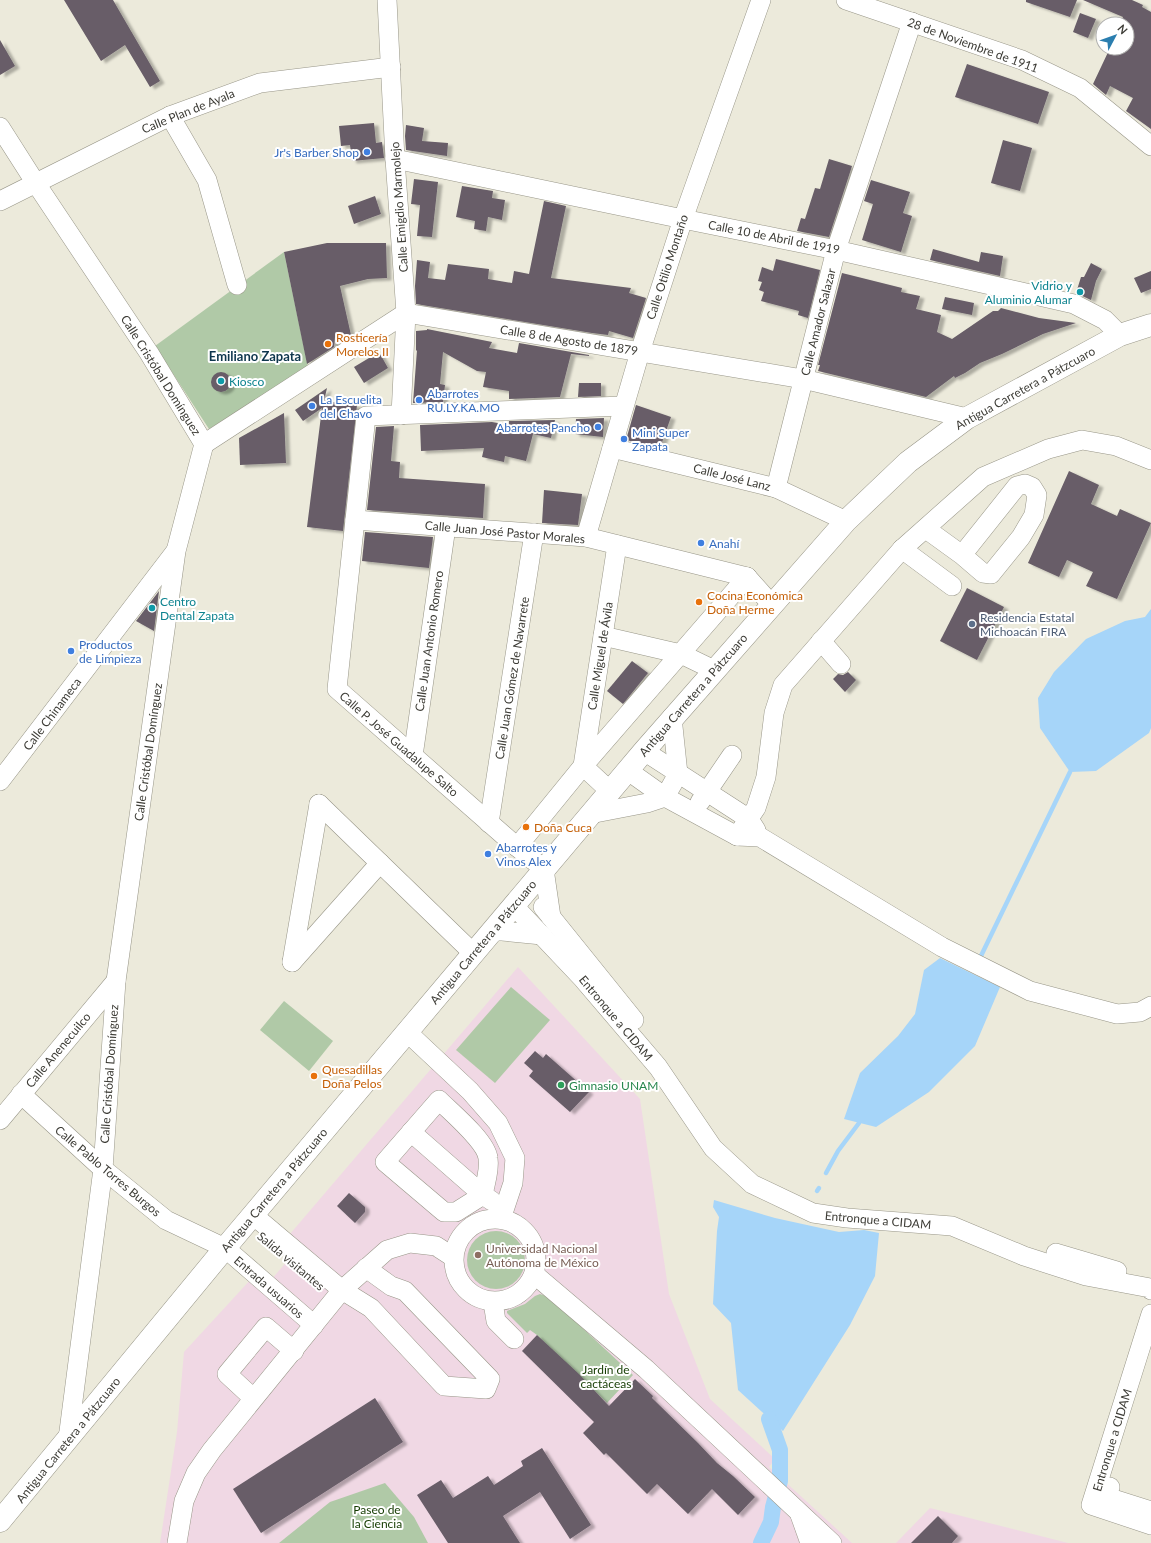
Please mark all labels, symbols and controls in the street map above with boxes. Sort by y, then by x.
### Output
street label: 28 de Noviembre de 1911 [905,14,1041,76]
north arrow [1095,16,1135,56]
text: N [1115,22,1131,37]
street label: Calle Plan de Ayala [139,85,237,136]
street label: Calle Emigdio Marmolejo [387,141,411,273]
place label: Jr's Barber Shop [274,145,359,160]
marker: Jr's Barber Shop [362,147,372,157]
street label: Calle Otilio Montaño [643,212,691,322]
street label: Calle 10 de Abril de 1919 [707,217,841,257]
street label: Calle Amador Salazar [797,266,839,377]
place label: Vidrio y Aluminio Alumar [985,278,1073,307]
marker: Vidrio y Aluminio Alumar [1075,287,1085,297]
street label: Calle Cristóbal Domínguez [118,312,205,438]
street label: Calle 8 de Agosto de 1879 [499,322,639,358]
place label: Rosticería Morelos II [336,330,389,359]
marker: Rosticería Morelos II [323,339,333,349]
street label: Antigua Carretera a Pátzcuaro [952,343,1098,433]
district label: Emiliano Zapata [209,348,301,364]
place label: Kiosco [229,374,264,389]
marker: Kiosco [216,376,226,386]
place label: Abarrotes RU.LY.KA.MO [427,386,500,415]
place label: La Escuelita del Chavo [320,392,382,421]
marker: Abarrotes RU.LY.KA.MO [414,395,424,405]
marker: La Escuelita del Chavo [307,401,317,411]
place label: Abarrotes Pancho [496,420,590,435]
marker: Abarrotes Pancho [593,422,603,432]
place label: Mini Super Zapata [632,425,690,454]
marker: Mini Super Zapata [619,434,629,444]
street label: Calle José Lanz [692,460,773,494]
street label: Calle Juan José Pastor Morales [424,518,586,546]
place label: Anahí [709,536,740,551]
marker: Anahí [696,538,706,548]
street label: Calle Juan Antonio Romero [412,569,446,712]
place label: Cocina Económica Doña Herme [707,588,803,617]
place label: Centro Dental Zapata [160,594,234,623]
street label: Calle Juan Gómez de Navarrete [492,596,532,760]
marker: Cocina Económica Doña Herme [694,597,704,607]
street label: Calle Miguel de Ávila [584,601,616,711]
marker: Centro Dental Zapata [147,603,157,613]
place label: Residencia Estatal Michoacán FIRA [980,610,1074,639]
marker: Residencia Estatal Michoacán FIRA [967,619,977,629]
street label: Antigua Carretera a Pátzcuaro [636,630,750,759]
place label: Productos de Limpieza [79,637,141,666]
marker: Productos de Limpieza [66,646,76,656]
street label: Calle Chinameca [20,675,84,753]
street label: Calle Cristóbal Domínguez [131,682,165,822]
street label: Calle P. José Guadalupe Salto [336,688,462,800]
place label: Doña Cuca [534,820,592,835]
marker: Doña Cuca [521,822,531,832]
place label: Abarrotes y Vinos Alex [496,840,558,869]
marker: Abarrotes y Vinos Alex [483,849,493,859]
street label: Antigua Carretera a Pátzcuaro [427,877,540,1007]
street label: Entronque a CIDAM [576,972,656,1064]
street label: Calle Cristóbal Domínguez [97,1004,121,1144]
street label: Calle Anenecuilco [22,1009,94,1091]
place label: Quesadillas Doña Pelos [322,1062,382,1091]
marker: Quesadillas Doña Pelos [309,1071,319,1081]
place label: Gimnasio UNAM [569,1078,658,1093]
marker: Gimnasio UNAM [556,1080,566,1090]
street label: Calle Pablo Torres Burgos [52,1122,164,1220]
street label: Antigua Carretera a Pátzcuaro [218,1125,331,1255]
street label: Entronque a CIDAM [824,1208,932,1232]
street label: Salida visitantes [254,1228,328,1294]
place label: Universidad Nacional Autónoma de México [486,1241,599,1270]
marker: Universidad Nacional Autónoma de México [473,1250,483,1260]
street label: Entrada usuarios [231,1253,307,1321]
park label: Jardín de cactáceas [581,1362,631,1391]
street label: Antigua Carretera a Pátzcuaro [13,1374,124,1506]
street label: Entronque a CIDAM [1089,1387,1135,1493]
park label: Paseo de la Ciencia [352,1502,402,1531]

